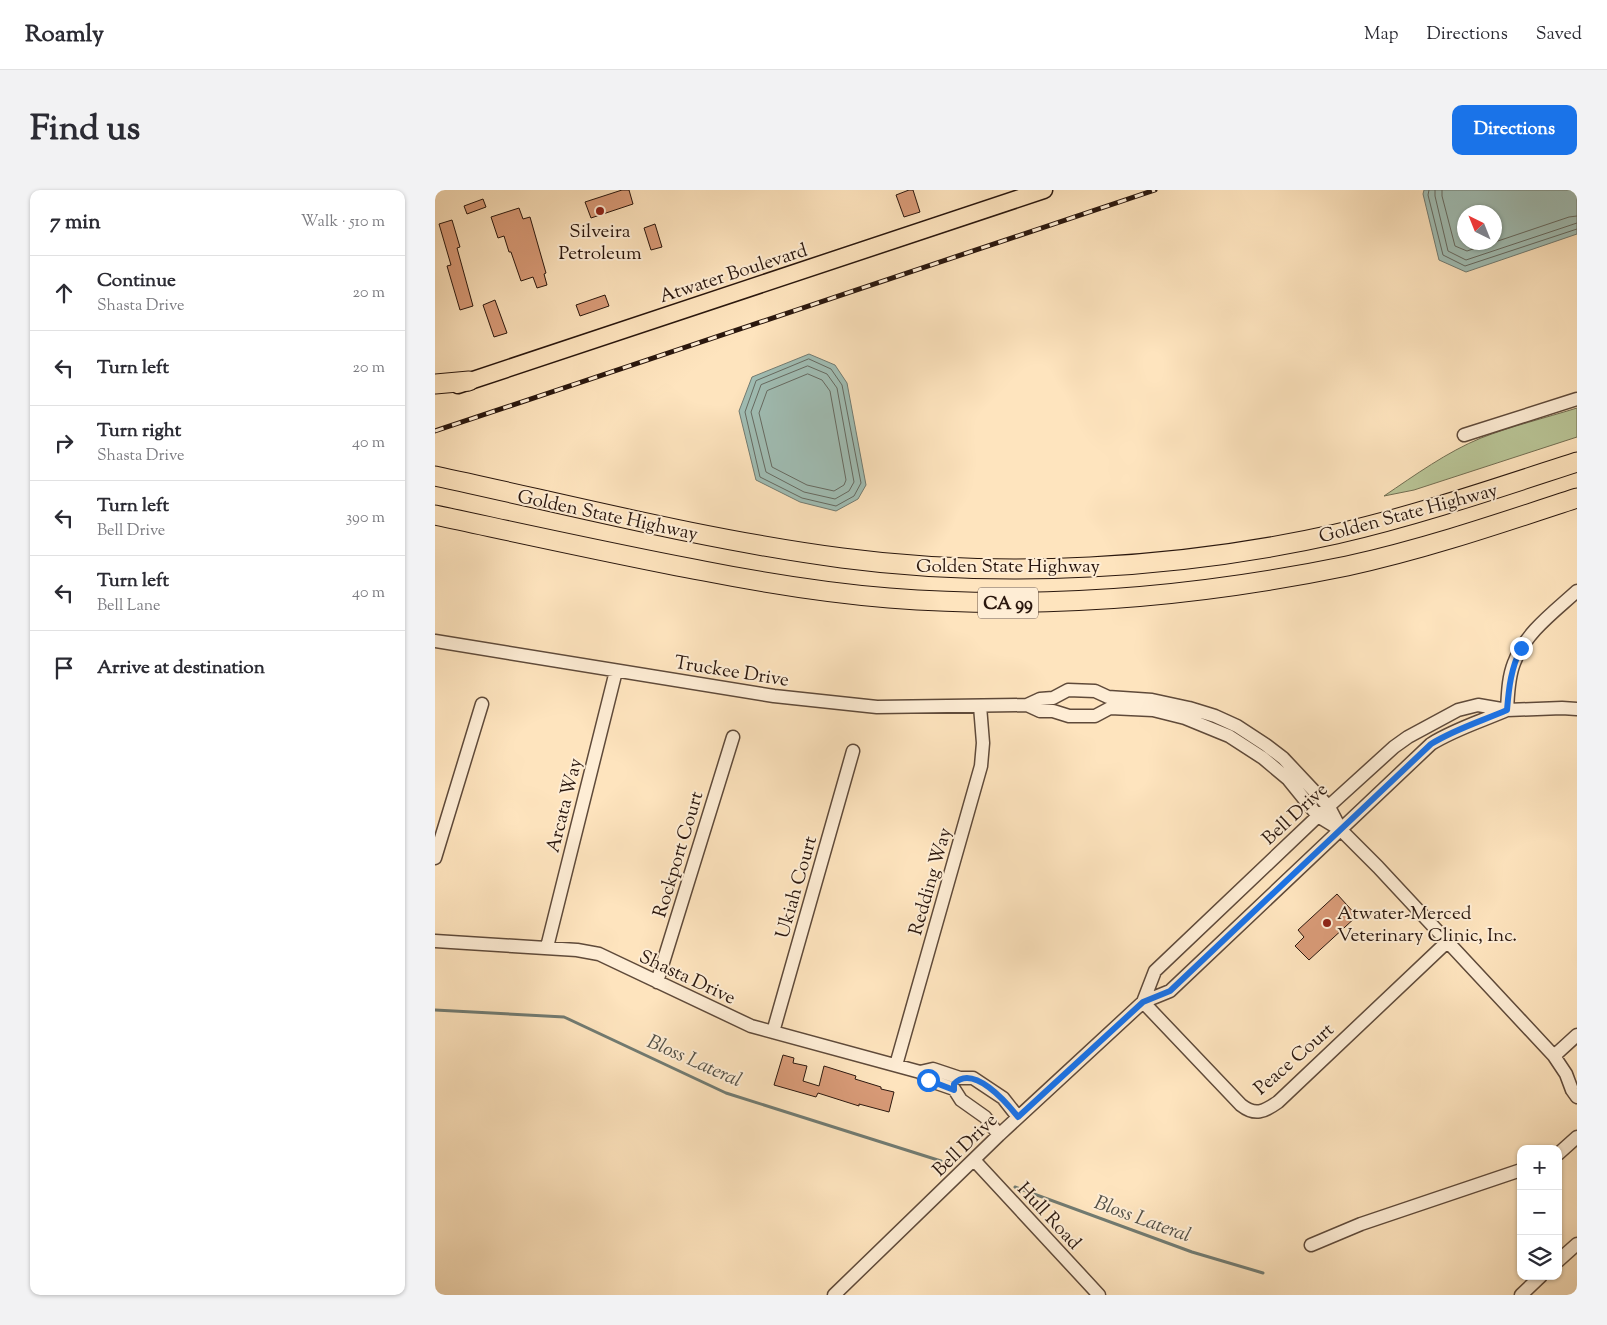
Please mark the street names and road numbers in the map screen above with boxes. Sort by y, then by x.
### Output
street label: Atwater Boulevard [656,238,812,311]
street label: Golden State Highway [1316,477,1502,551]
street label: Golden State Highway [515,484,701,549]
street label: Golden State Highway [916,554,1101,581]
road number: CA 99 [978,588,1038,618]
street label: Truckee Drive [672,650,791,695]
street label: Arcata Way [541,755,590,856]
street label: Bell Drive [1257,777,1335,852]
street label: Rockport Court [647,788,712,921]
street label: Redding Way [903,824,960,939]
street label: Ukiah Court [770,833,825,942]
street label: Shasta Drive [634,944,740,1012]
street label: Peace Court [1249,1017,1341,1102]
street label: Bell Drive [927,1108,1004,1184]
street label: Hull Road [1010,1177,1087,1257]

